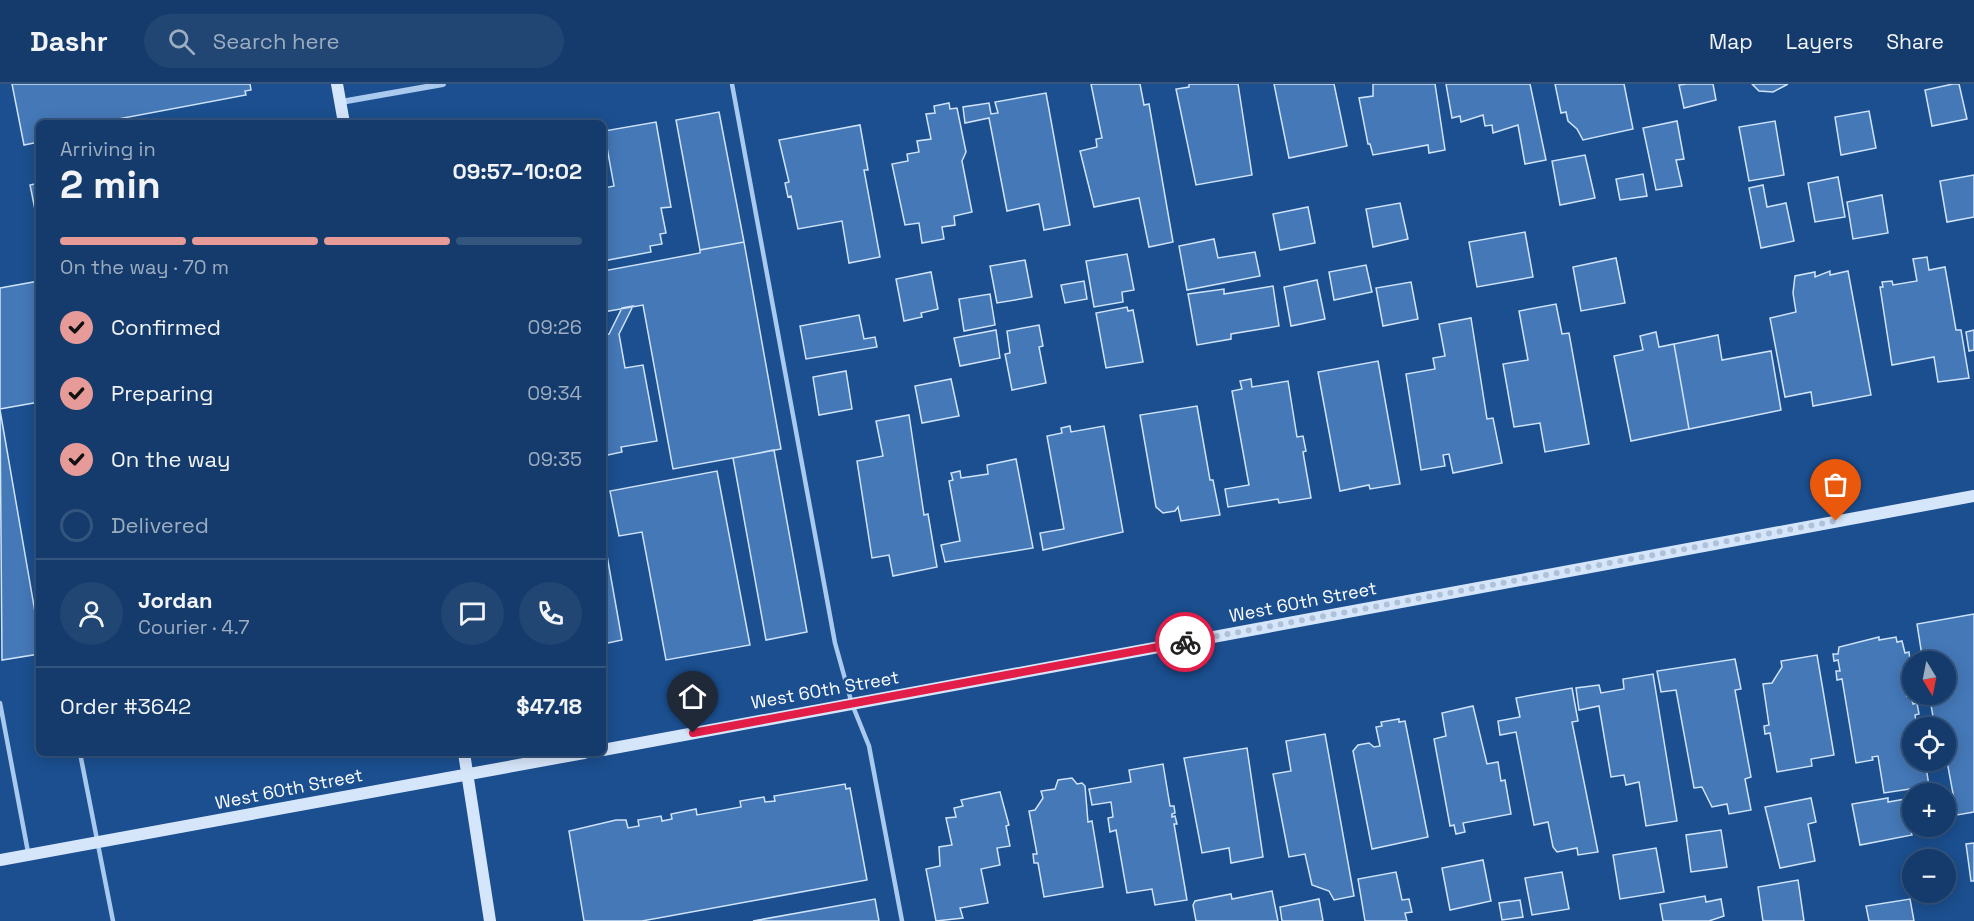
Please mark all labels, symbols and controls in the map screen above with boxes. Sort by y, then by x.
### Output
search box [144,14,564,68]
text: Dashr [30,23,108,59]
icon: search [165,25,198,58]
text: Search here [213,27,340,55]
text: Map [1709,28,1753,55]
text: Layers [1786,28,1853,55]
text: Share [1886,28,1944,55]
text: Arriving in [60,136,156,162]
text: 09:57–10:02 [452,157,582,185]
text: 2 min [60,160,161,209]
text: On the way · 70 m [60,254,229,280]
icon: check [60,311,93,344]
text: Confirmed [111,313,221,341]
text: 09:26 [528,314,582,340]
icon: check [60,377,93,410]
text: Preparing [111,379,213,407]
text: 09:34 [527,380,582,406]
icon: check [60,443,93,476]
text: On the way [111,445,230,473]
text: 09:35 [528,446,582,472]
pin [1810,459,1861,521]
icon: bag [1819,468,1852,501]
text: Delivered [111,511,209,539]
street label: West 60th Street [1227,576,1379,627]
button: person [60,582,123,645]
button: chat [441,582,504,645]
button: phone [519,582,582,645]
text: Jordan [138,586,213,614]
courier [1155,612,1215,672]
text: Courier · 4.7 [138,614,249,640]
icon: bike [1169,626,1202,659]
north arrow [1902,651,1956,705]
map controls [1902,651,1956,903]
street label: West 60th Street [749,665,901,714]
pin [667,671,718,733]
icon: home [676,680,709,713]
text: Order #3642 [60,692,191,720]
text: $47.18 [516,692,582,720]
button: locate [1902,717,1956,771]
street label: West 60th Street [213,763,365,814]
button: + [1902,783,1956,837]
button: − [1902,849,1956,903]

